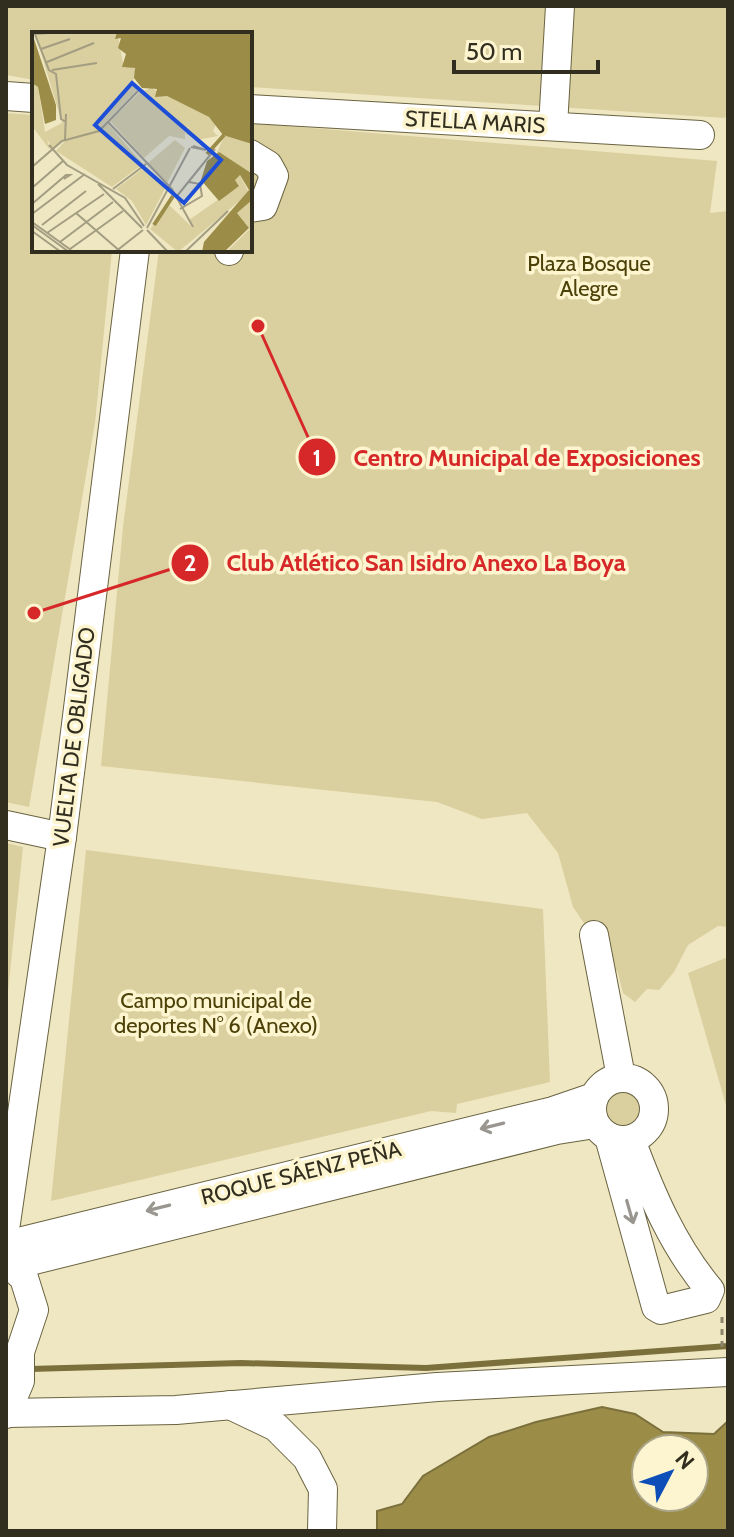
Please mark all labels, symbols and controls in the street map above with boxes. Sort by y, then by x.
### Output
scale bar [454,24,598,74]
inset map [32,32,252,252]
text: 50 m [466,37,522,66]
street label: STELLA MARIS [404,105,546,139]
park label: Plaza Bosque Alegre [527,250,651,302]
callout: Centro Municipal de Exposiciones [297,433,716,481]
text: 1 [313,443,321,472]
text: Centro Municipal de Exposiciones [353,443,701,472]
callout: Club Atlético San Isidro Anexo La Boya [170,539,641,587]
text: 2 [184,548,196,577]
text: Club Atlético San Isidro Anexo La Boya [226,548,626,577]
street label: VUELTA DE OBLIGADO [47,626,101,848]
park label: Campo municipal de deportes N° 6 (Anexo) [114,987,318,1039]
one-way arrow [480,1119,506,1134]
street label: ROQUE SÁENZ PEÑA [198,1135,404,1211]
one-way arrow [623,1199,638,1225]
one-way arrow [146,1201,172,1216]
north arrow [630,1433,710,1513]
text: N [669,1445,700,1475]

